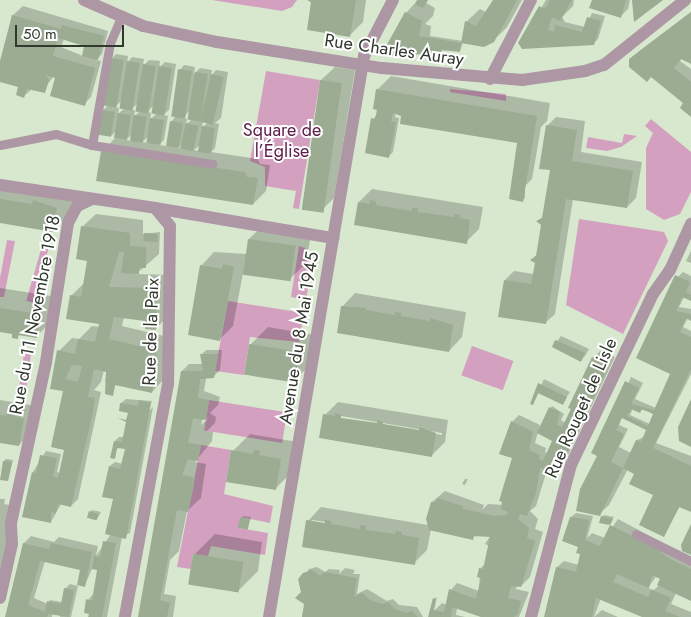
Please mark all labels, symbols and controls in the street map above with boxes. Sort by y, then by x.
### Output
scale bar [18,15,126,47]
text: 50 m [23,23,57,45]
street label: Rue Charles Auray [323,30,465,70]
park label: Square de l’Église [243,120,321,162]
street label: Rue du 11 Novembre 1918 [5,213,65,417]
street label: Avenue du 8 Mai 1945 [275,250,323,426]
street label: Rue de la Paix [138,278,164,386]
street label: Rue Rouget de Lisle [540,335,622,481]

